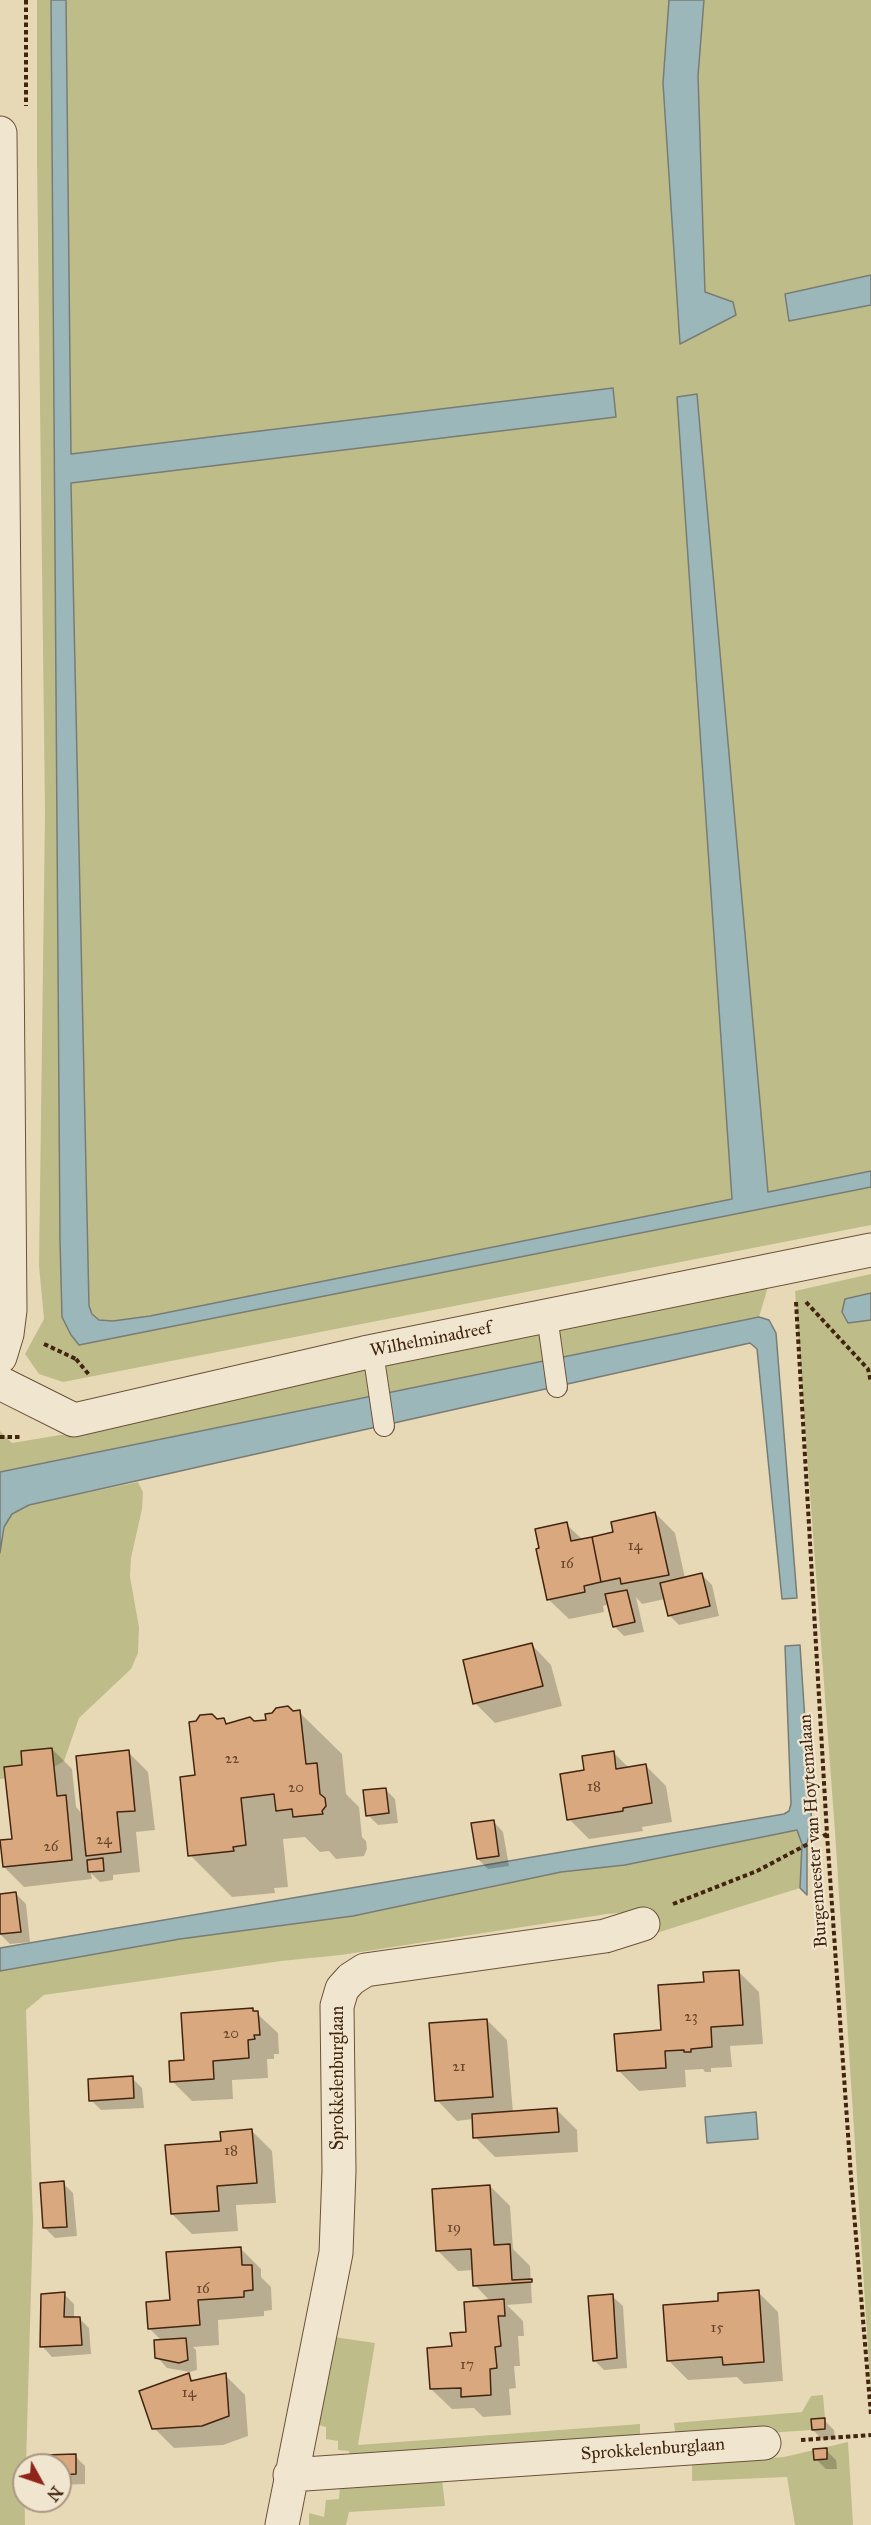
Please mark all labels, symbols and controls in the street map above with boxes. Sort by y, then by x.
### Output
street label: Wilhelminadreef [368,1318,494,1362]
house number: 14 [628,1537,642,1555]
house number: 16 [560,1555,574,1573]
street label: Burgemeester van Hoytemalaan [795,1713,833,1949]
house number: 22 [225,1750,239,1768]
house number: 18 [587,1778,601,1796]
house number: 20 [288,1779,304,1797]
house number: 24 [96,1831,112,1849]
house number: 26 [43,1838,59,1856]
street label: Sprokkelenburglaan [328,2006,350,2150]
house number: 23 [684,2008,698,2026]
house number: 20 [223,2025,239,2043]
house number: 21 [452,2058,466,2076]
house number: 18 [224,2142,238,2160]
house number: 19 [447,2219,461,2237]
house number: 16 [196,2280,210,2298]
house number: 15 [711,2319,723,2337]
house number: 17 [460,2356,474,2374]
house number: 14 [182,2384,196,2402]
street label: Sprokkelenburglaan [580,2434,726,2466]
north arrow [12,2453,72,2513]
text: N [43,2482,66,2505]

